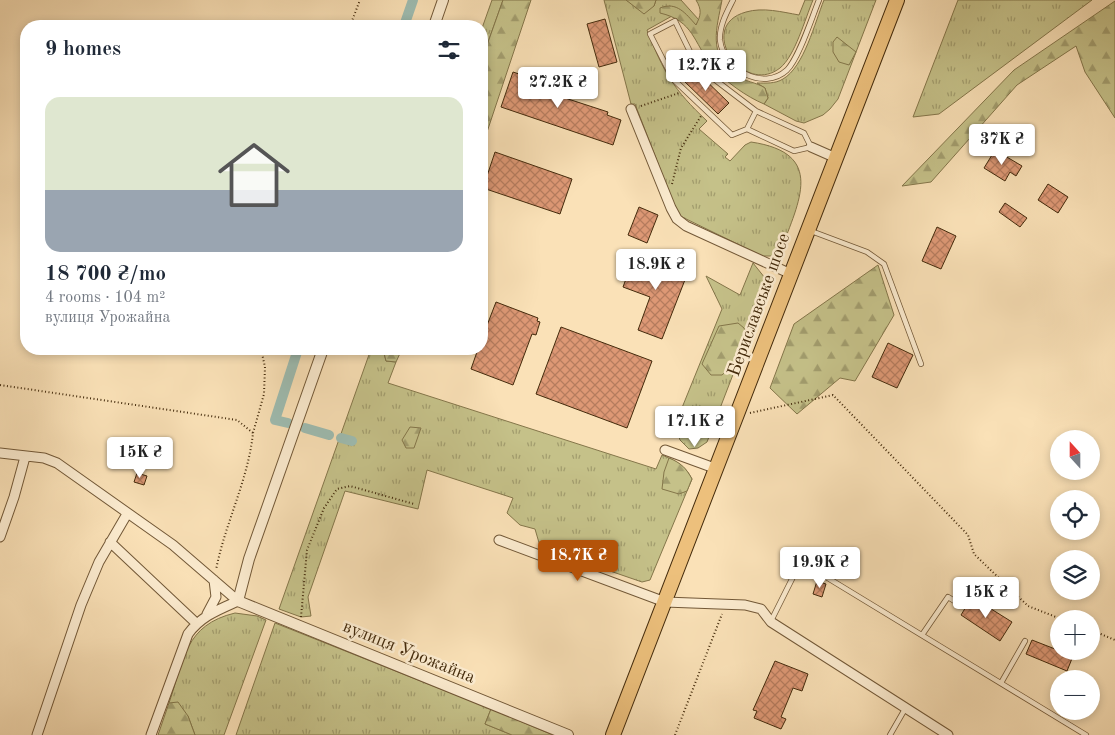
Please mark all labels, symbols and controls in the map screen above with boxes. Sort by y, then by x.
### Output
icon: filters [435,36,463,64]
text: 9 homes [45,39,121,60]
pin: 12.7K ₴ [660,49,752,92]
text: 12.7K ₴ [677,58,735,74]
pin: 27.2K ₴ [512,66,604,109]
text: 27.2K ₴ [529,75,587,91]
pin: 37K ₴ [967,124,1037,166]
icon: home [209,130,299,220]
text: 37K ₴ [980,132,1024,148]
street label: Бериславське шосе [725,231,793,379]
pin: 18.9K ₴ [610,248,702,291]
text: 18.9K ₴ [627,257,685,273]
text: 18 700 ₴/mo [45,264,166,285]
text: 4 rooms · 104 m² [45,290,165,306]
text: вулиця Урожайна [45,310,170,326]
pin: 17.1K ₴ [649,406,741,448]
text: 17.1K ₴ [666,414,724,430]
north arrow [1050,430,1100,480]
map controls [1050,430,1100,720]
pin: 15K ₴ [105,436,175,479]
text: 15K ₴ [118,445,162,461]
button: locate [1050,490,1100,540]
pin: 18.7K ₴ [532,540,624,582]
pin: 19.9K ₴ [774,546,866,589]
text: 18.7K ₴ [549,548,607,564]
button: layers [1050,550,1100,600]
text: 19.9K ₴ [791,555,849,571]
pin: 15K ₴ [951,576,1021,619]
text: 15K ₴ [964,585,1008,601]
button: + [1050,610,1100,660]
street label: вулиця Урожайна [340,617,478,687]
button: − [1050,670,1100,720]

